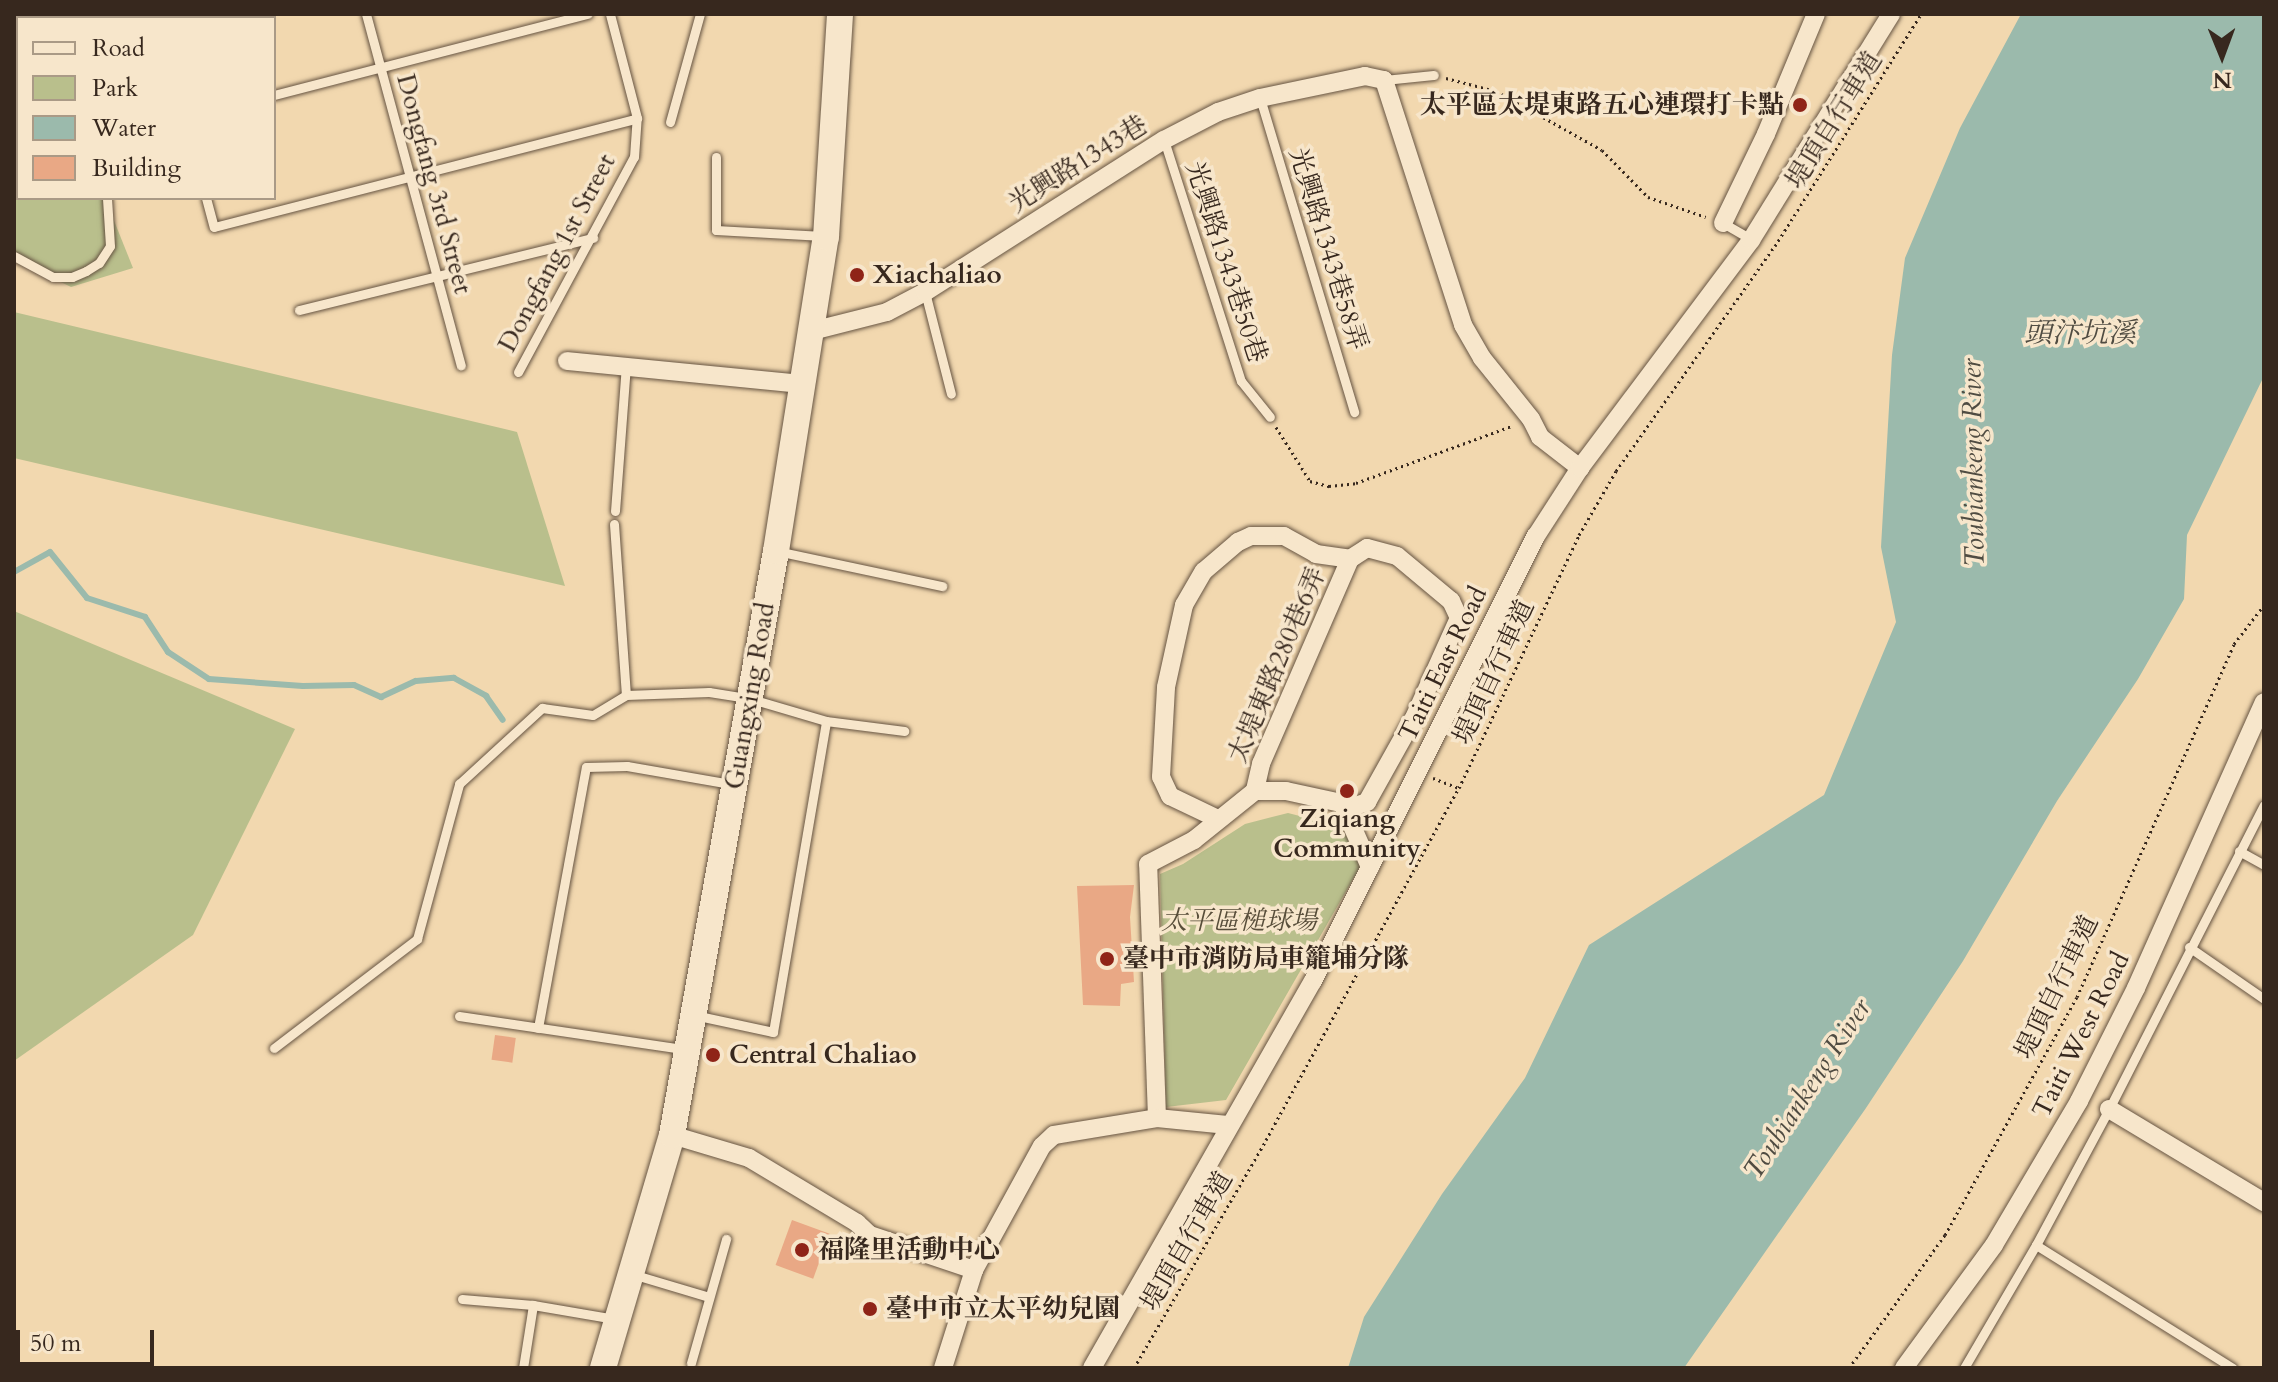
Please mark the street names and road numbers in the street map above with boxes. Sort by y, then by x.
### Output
street label: 堤頂自行車道 [1779,46,1889,194]
street label: Dongfang 3rd Street [390,71,478,297]
street label: 光興路1343巷 [1003,109,1153,219]
street label: 光興路1343巷58弄 [1282,144,1374,354]
street label: Dongfang 1st Street [492,149,622,357]
street label: 光興路1343巷50巷 [1179,157,1273,367]
street label: 太堤東路280巷6弄 [1222,563,1332,767]
street label: Taiti East Road [1392,581,1494,747]
street label: 堤頂自行車道 [1447,595,1541,749]
street label: Guangxing Road [718,600,782,792]
street label: 堤頂自行車道 [2009,910,2105,1064]
street label: Taiti West Road [2026,947,2136,1123]
street label: 堤頂自行車道 [1134,1166,1240,1316]

